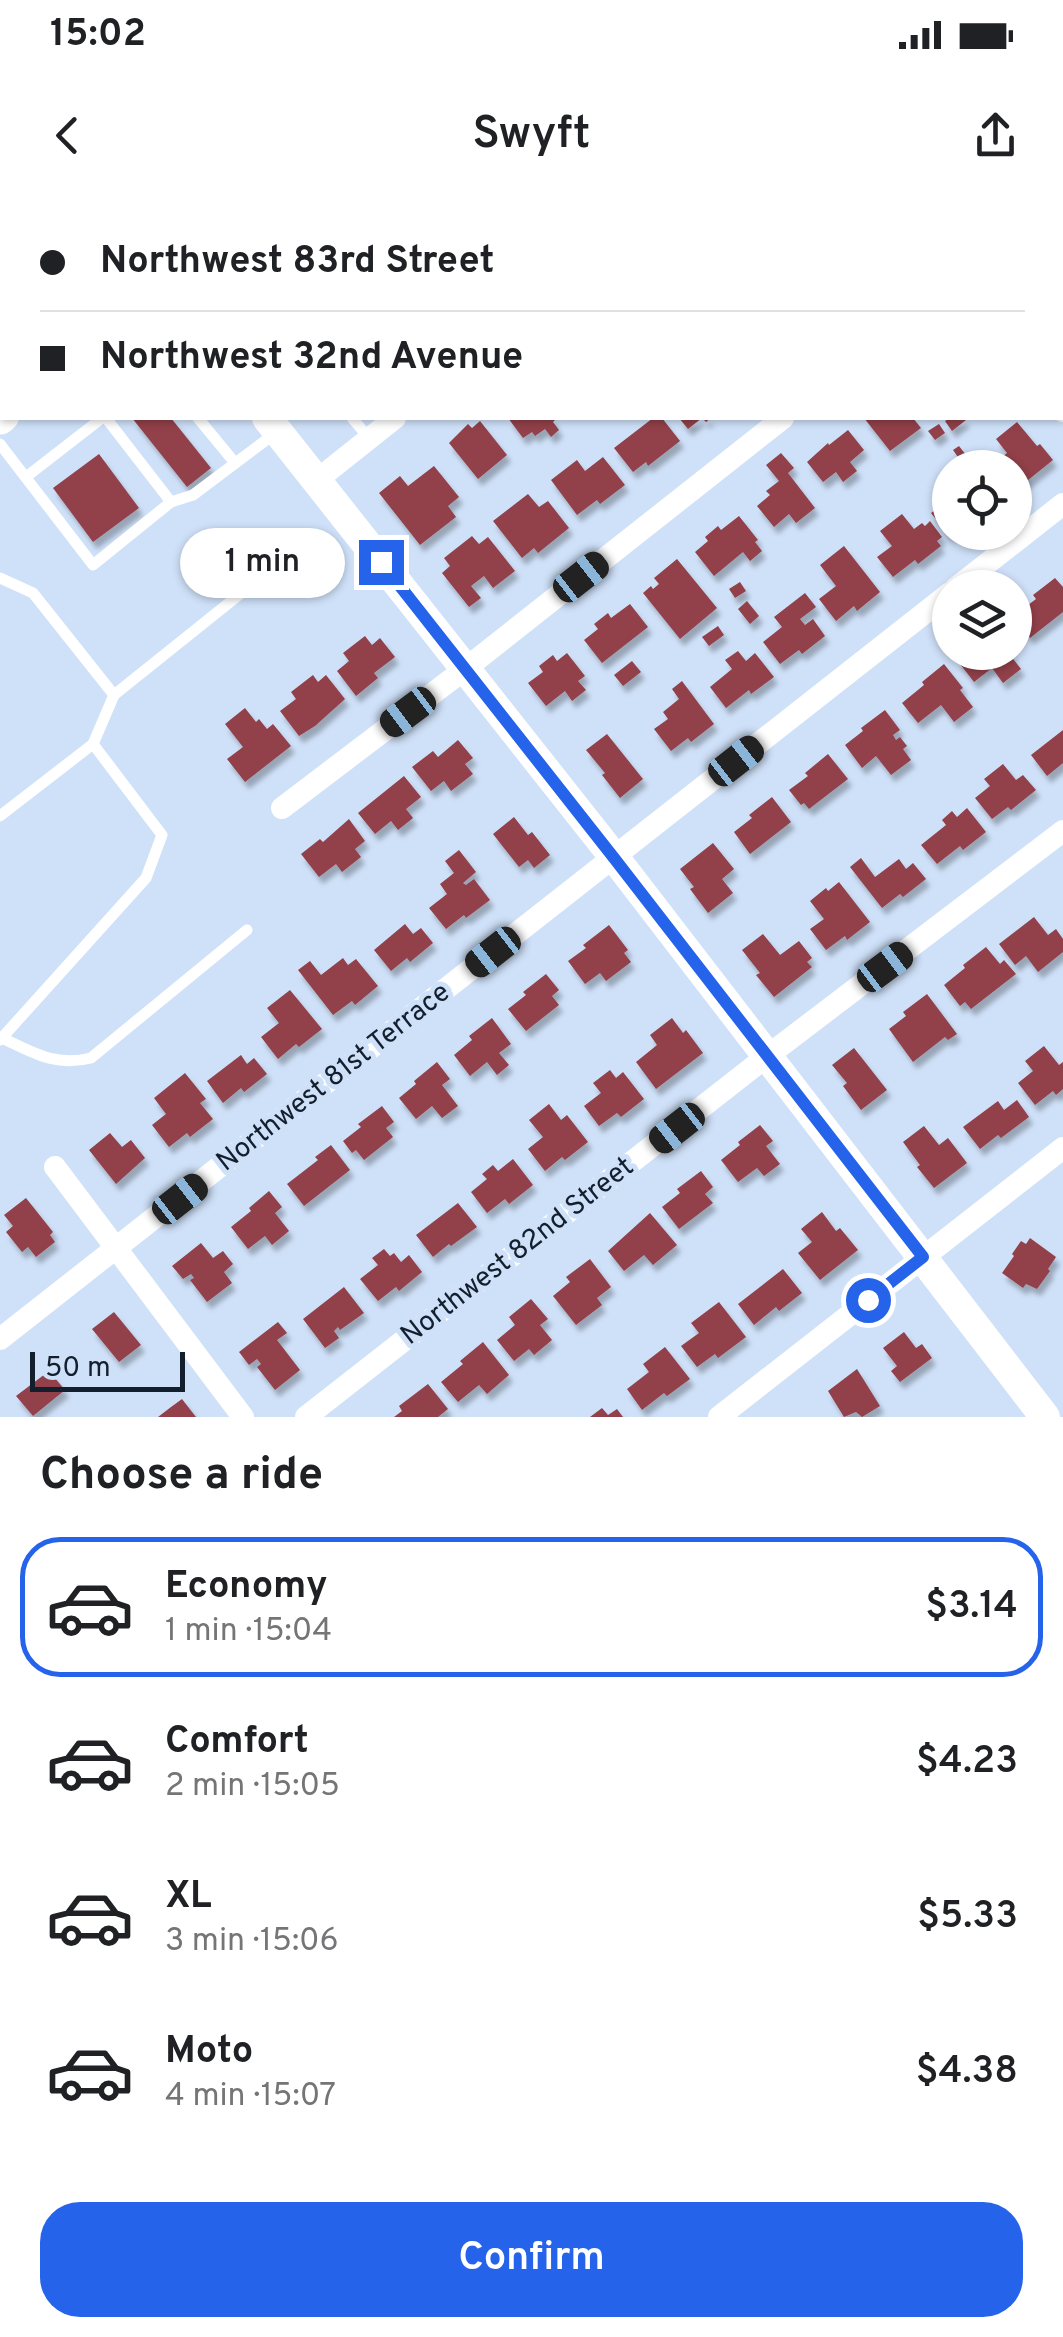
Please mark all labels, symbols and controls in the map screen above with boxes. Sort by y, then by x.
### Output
text: 15:02 [50,11,146,60]
text: Swyft [472,107,591,164]
icon: back [40,108,95,163]
icon: share [968,108,1023,163]
text: Northwest 83rd Street [100,238,494,287]
text: Northwest 32nd Avenue [100,334,523,383]
map controls [932,450,1032,670]
button: locate [932,450,1032,550]
callout: 1 min [181,527,346,597]
route end [359,540,404,585]
text: 1 min [225,543,300,583]
car [548,547,614,607]
button: layers [932,570,1032,670]
car [375,682,441,742]
car [703,731,769,791]
car [460,922,526,982]
car [852,937,918,997]
street label: Northwest 81st Terrace [210,975,458,1181]
car [644,1098,710,1158]
street label: Northwest 82nd Street [394,1150,642,1354]
car [147,1169,213,1229]
route start [846,1278,891,1323]
scale bar [30,1347,185,1392]
text: 50 m [45,1351,111,1387]
text: Choose a ride [40,1448,323,1505]
icon: car [45,1562,135,1652]
text: Economy [165,1563,327,1612]
text: $3.14 [925,1583,1018,1632]
text: 1 min · 15:04 [165,1612,332,1652]
icon: car [45,1717,135,1807]
text: Comfort [165,1718,309,1767]
text: $4.23 [916,1738,1018,1787]
text: 2 min · 15:05 [165,1767,340,1807]
icon: car [45,1872,135,1962]
text: XL [165,1873,212,1922]
text: $5.33 [917,1893,1018,1942]
text: 3 min · 15:06 [165,1922,339,1962]
icon: car [45,2027,135,2117]
text: Moto [165,2028,253,2077]
text: $4.38 [916,2048,1018,2097]
text: 4 min · 15:07 [165,2077,336,2117]
button: Confirm [40,2202,1023,2317]

